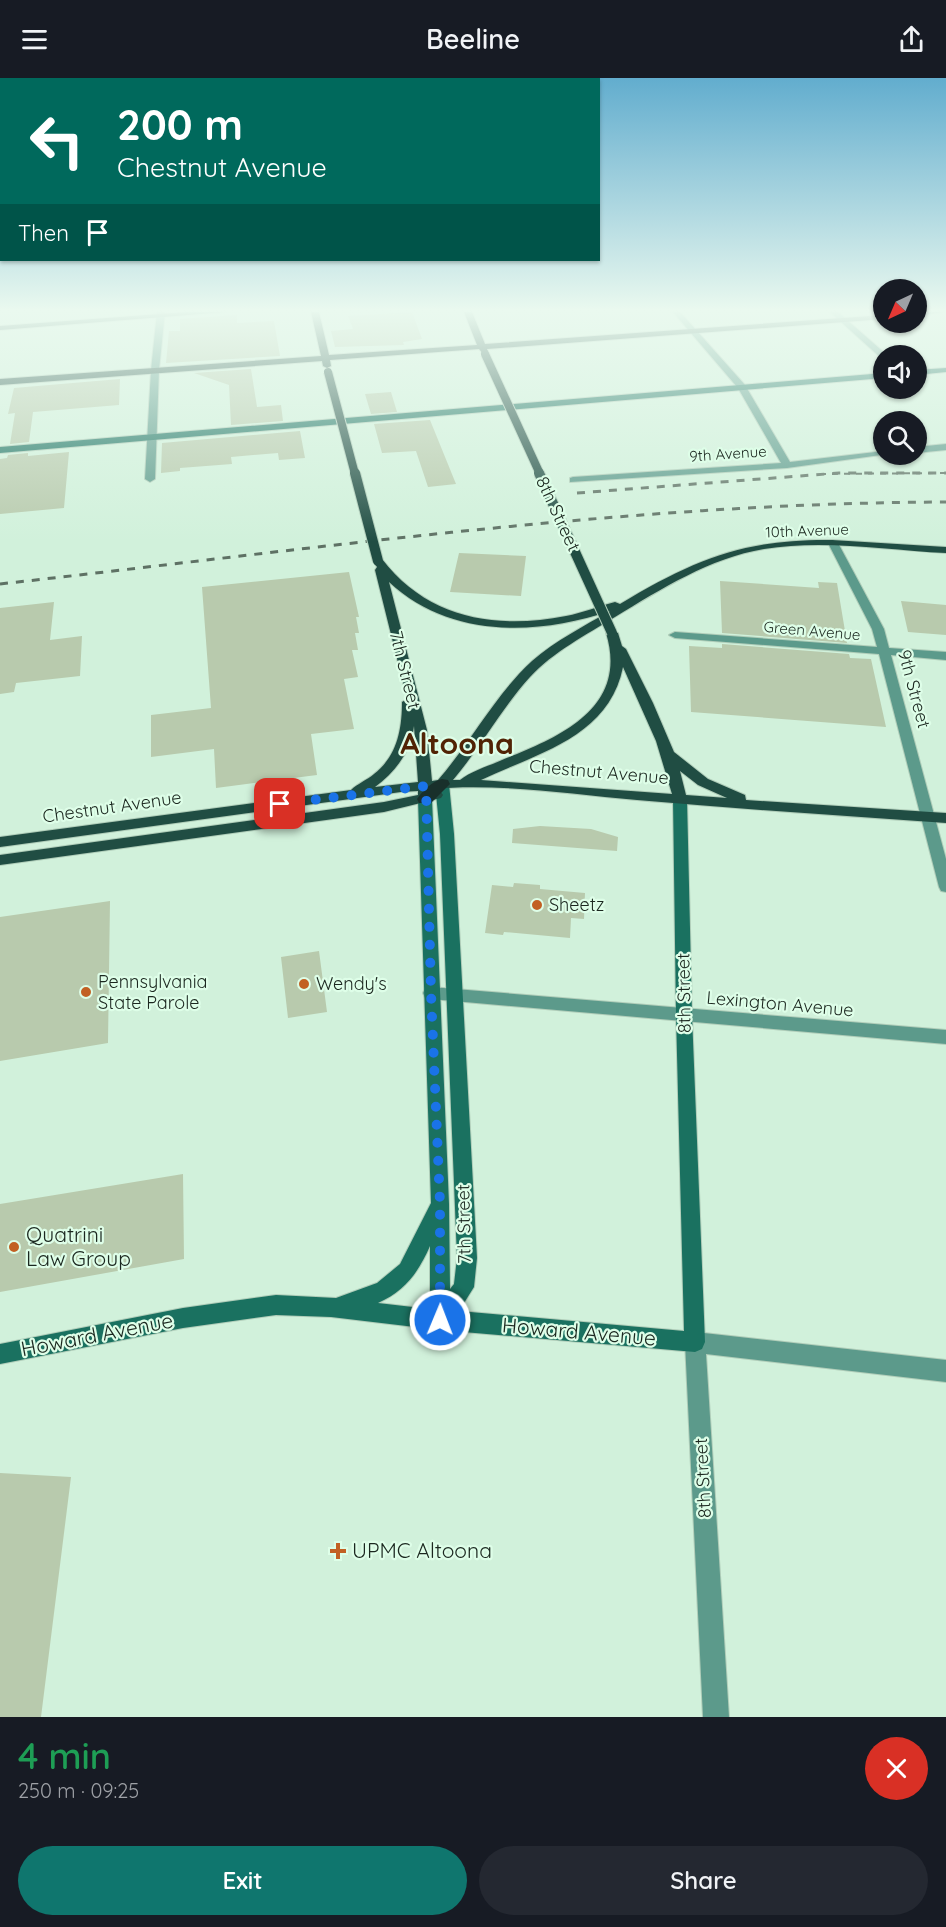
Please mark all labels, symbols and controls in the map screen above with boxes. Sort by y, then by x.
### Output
text: Beeline [426,22,520,56]
icon: menu [18,23,51,56]
icon: share [895,23,928,56]
text: 200 m [117,98,243,151]
icon: left [18,102,96,180]
text: Chestnut Avenue [117,150,327,184]
icon: arrive [81,216,114,249]
text: Then [18,219,69,247]
north arrow [873,279,927,333]
map controls [873,279,927,465]
button: sound [873,345,927,399]
button: search [873,411,927,465]
street label: 9th Avenue [689,441,767,466]
street label: 8th Street [531,473,586,555]
street label: 10th Avenue [765,520,849,541]
street label: Green Avenue [763,617,861,644]
street label: 7th Street [385,628,426,711]
street label: 9th Street [893,647,936,731]
district label: Altoona [400,724,514,762]
street label: Chestnut Avenue [528,754,670,789]
pin [254,778,305,829]
street label: Chestnut Avenue [41,785,183,828]
icon: arrive [263,787,296,820]
place label: Sheetz [549,893,604,916]
marker: Sheetz [530,898,544,912]
street label: 8th Street [671,953,696,1033]
place label: Pennsylvania State Parole [98,970,207,1014]
place label: Wendy's [316,972,387,995]
marker: Wendy's [297,977,311,991]
marker: Pennsylvania State Parole [79,985,93,999]
street label: Lexington Avenue [706,986,855,1021]
street label: 7th Street [451,1184,476,1264]
place label: Quatrini Law Group [26,1221,131,1271]
marker: Quatrini Law Group [7,1240,21,1254]
position arrow [408,1288,472,1352]
street label: Howard Avenue [19,1307,175,1362]
street label: Howard Avenue [501,1311,657,1351]
street label: 8th Street [689,1437,716,1519]
place label: UPMC Altoona [352,1537,492,1563]
marker: UPMC Altoona [329,1542,347,1560]
text: 4 min [18,1733,111,1778]
button: close [865,1737,928,1800]
text: 250 m · 09:25 [18,1778,139,1803]
button: Exit [18,1846,467,1915]
button: Share [479,1846,928,1915]

